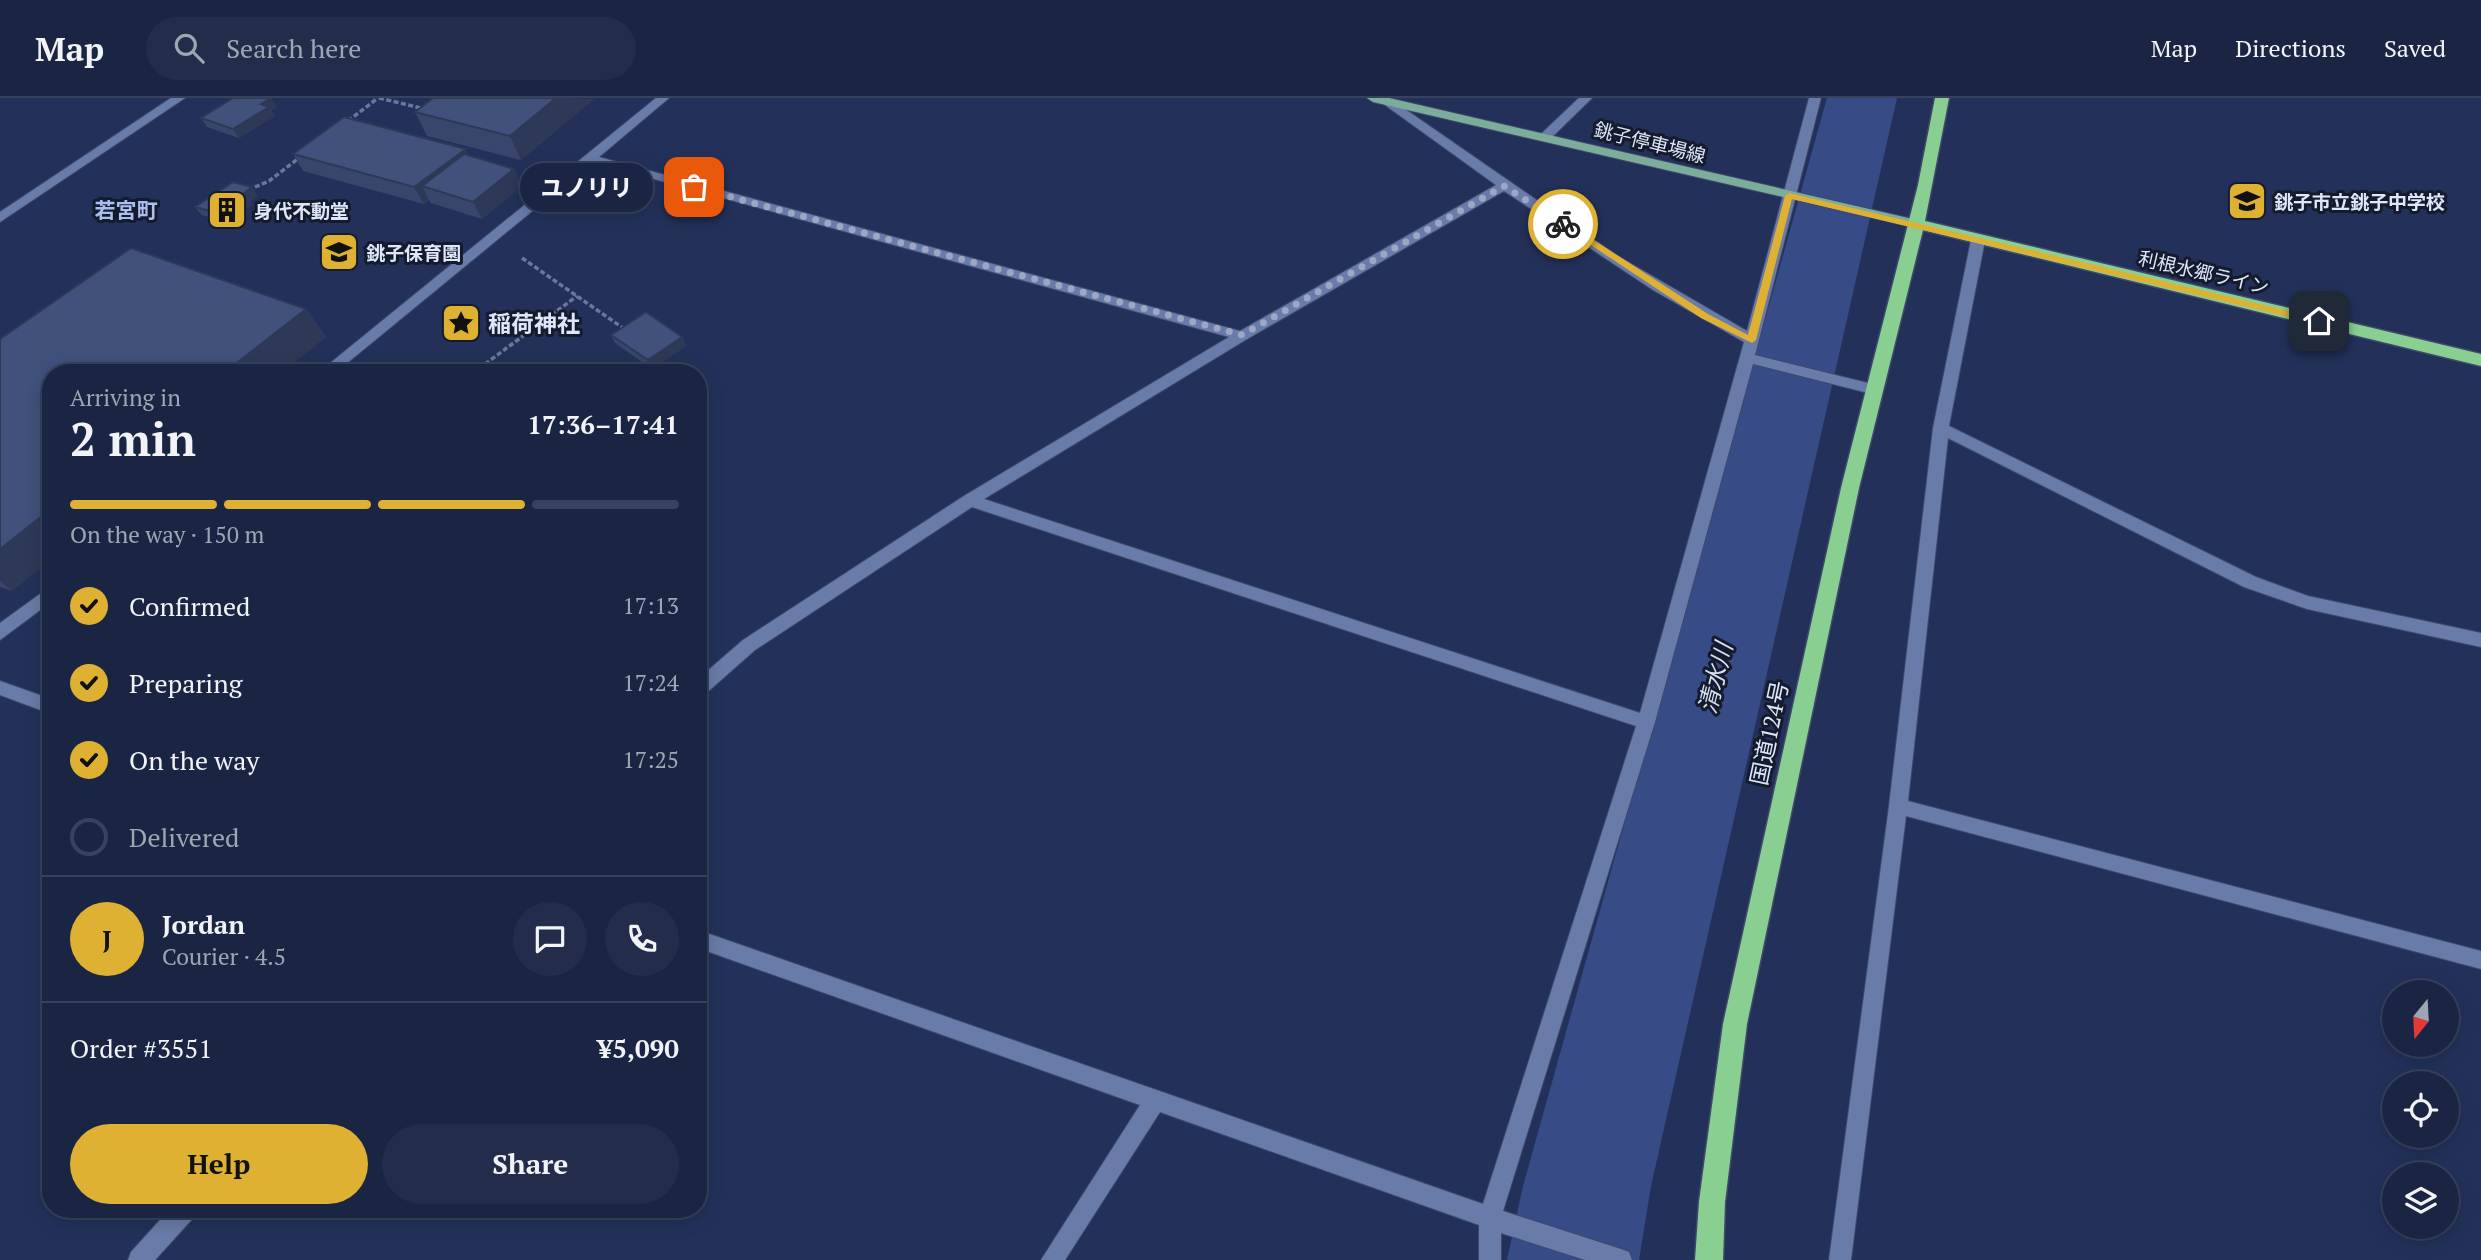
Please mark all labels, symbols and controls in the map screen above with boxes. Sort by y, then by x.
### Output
search box [146,17,636,80]
text: Map [35,27,104,70]
icon: search [170,29,208,67]
text: Search here [226,31,361,65]
text: Map [2151,32,2197,64]
text: Directions [2235,32,2346,64]
text: Saved [2384,32,2446,64]
street label: 銚子停車場線 [1592,116,1708,168]
pin [664,157,724,217]
callout: ユノリリ [519,162,652,212]
icon: bag [675,168,713,206]
text: ユノリリ [541,172,633,203]
school or university icon: 銚子市立銚子中学校 [2226,180,2268,222]
building icon: 身代不動堂 [206,189,248,231]
courier [1528,189,1598,259]
place label: 銚子市立銚子中学校 [2274,189,2445,214]
district label: 若宮町 [95,196,158,224]
place label: 身代不動堂 [254,198,349,223]
icon: bike [1544,205,1582,243]
school or university icon: 銚子保育園 [318,231,360,273]
place label: 銚子保育園 [366,240,461,265]
street label: 利根水郷ライン [2136,245,2272,299]
pin [2289,291,2349,351]
place icon: 稲荷神社 [440,302,482,344]
icon: home [2300,302,2338,340]
place label: 稲荷神社 [488,308,580,339]
text: Arriving in [70,382,181,413]
text: 17:36–17:41 [527,407,679,441]
text: 2 min [70,408,196,469]
text: On the way · 150 m [70,519,264,550]
icon: check [70,587,108,625]
text: Confirmed [129,589,250,623]
text: 17:13 [622,590,679,621]
water label: 清水川 [1691,636,1740,717]
icon: check [70,664,108,702]
text: Preparing [129,666,242,700]
text: 17:24 [622,667,679,698]
street label: 国道124号 [1743,678,1795,788]
icon: check [70,741,108,779]
text: On the way [129,743,260,777]
text: 17:25 [622,744,679,775]
text: Delivered [129,820,239,854]
button: chat [513,902,587,976]
button: phone [605,902,679,976]
text: Jordan [162,907,245,941]
text: J [102,922,112,956]
text: Courier · 4.5 [162,941,286,972]
north arrow [2382,980,2459,1057]
map controls [2382,980,2459,1239]
text: Order #3551 [70,1031,212,1065]
text: ¥5,090 [598,1031,679,1065]
button: locate [2382,1071,2459,1148]
button: Help [70,1124,368,1204]
button: Share [382,1124,679,1204]
button: layers [2382,1162,2459,1239]

